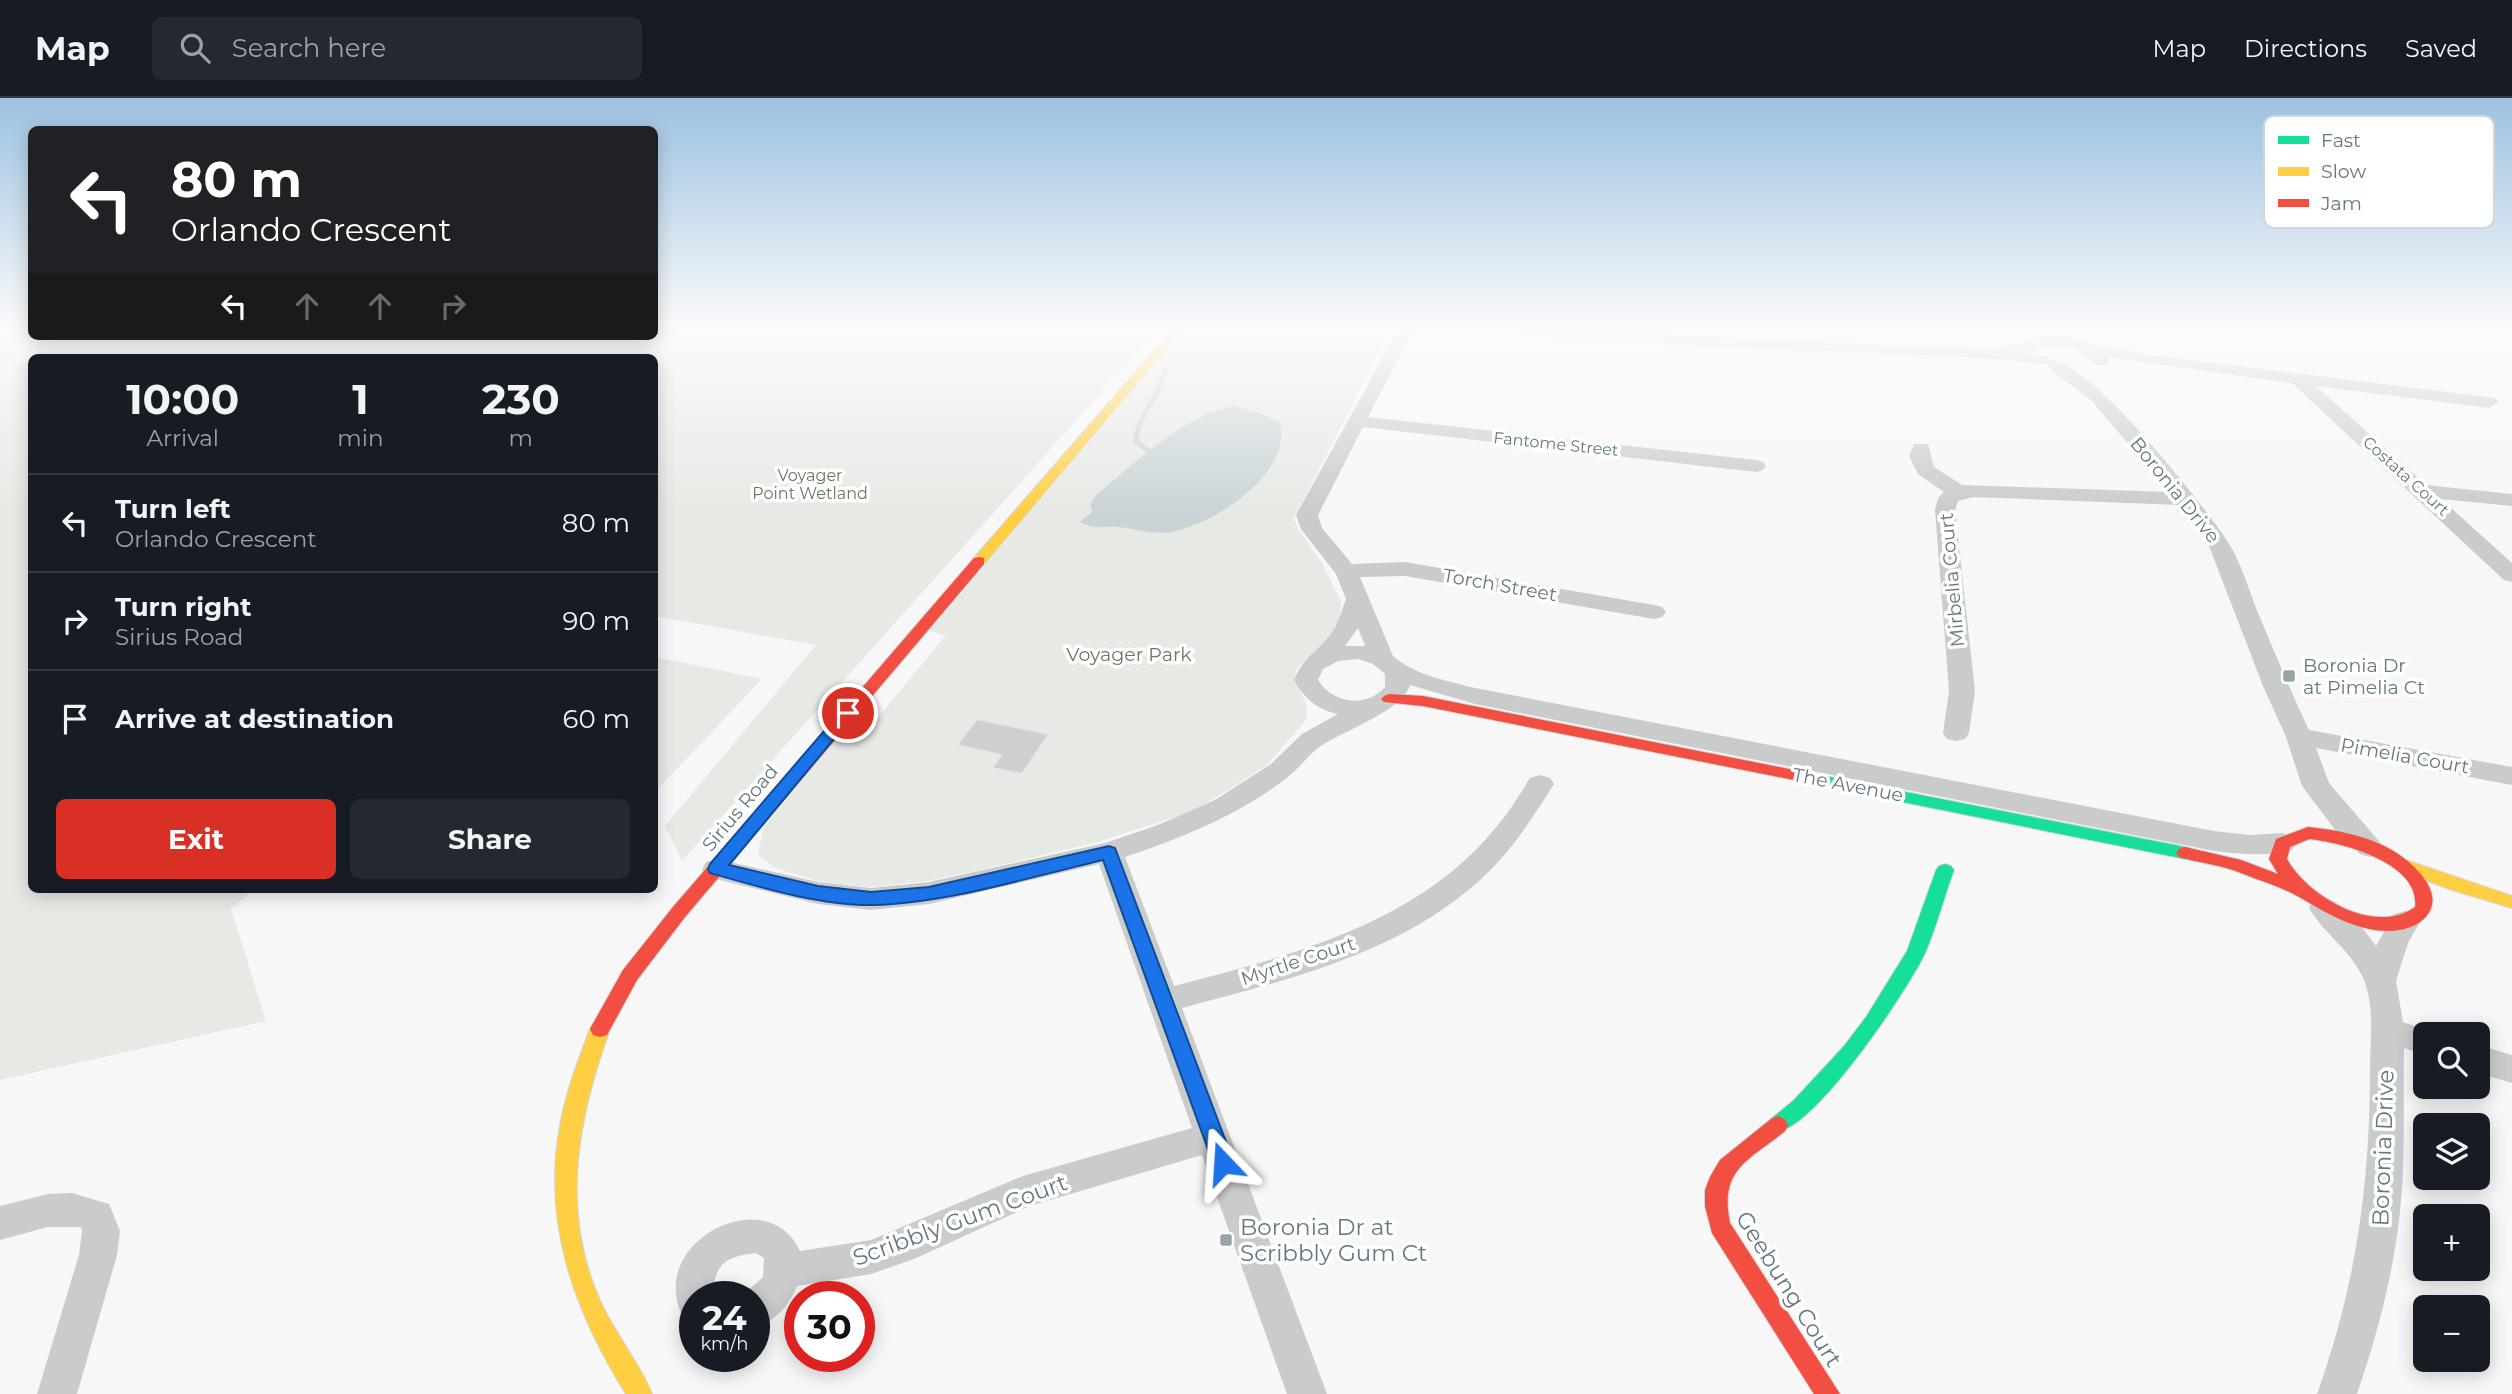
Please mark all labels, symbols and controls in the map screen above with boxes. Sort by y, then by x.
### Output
search box [152,17,642,80]
text: Map [35,28,110,68]
icon: search [176,29,214,67]
text: Search here [232,32,386,64]
text: Map [2153,34,2206,63]
text: Directions [2244,34,2367,63]
text: Saved [2405,34,2477,63]
legend [2264,116,2494,228]
text: Fast [2321,129,2361,152]
text: 80 m [171,150,302,209]
icon: left [56,154,147,245]
text: Slow [2321,160,2366,183]
text: Jam [2320,192,2362,215]
text: Orlando Crescent [171,210,451,249]
icon: left [215,287,253,325]
icon: ahead [288,287,326,325]
icon: ahead [361,287,399,325]
icon: right [434,287,472,325]
text: 10:00 [126,373,239,425]
text: 1 [352,373,369,425]
text: 230 [482,373,560,425]
text: Arrival [146,424,219,452]
text: min [337,424,383,452]
text: m [509,424,533,452]
street label: Fantome Street [1493,428,1620,460]
street label: Boronia Drive [2125,432,2225,548]
street label: Costata Court [2359,432,2453,520]
park label: Voyager Point Wetland [752,466,868,503]
text: Turn left [115,493,231,525]
icon: left [56,504,94,542]
text: 80 m [562,507,630,539]
street label: Mirbelia Court [1935,512,1969,648]
text: Orlando Crescent [115,525,317,553]
street label: Torch Street [1441,564,1559,606]
text: Turn right [115,591,251,623]
icon: right [56,602,94,640]
text: 90 m [563,605,630,637]
text: Sirius Road [115,623,243,651]
park label: Voyager Park [1066,643,1192,666]
place label: Boronia Dr at Pimelia Ct [2303,654,2425,699]
marker: Boronia Dr at Pimelia Ct [2281,668,2297,684]
pin [818,683,878,743]
icon: arrive [829,694,867,732]
icon: arrive [56,700,94,738]
text: Arrive at destination [115,703,394,735]
text: 60 m [563,703,630,735]
street label: Pimelia Court [2339,733,2471,779]
street label: Sirius Road [697,760,783,856]
street label: The Avenue [1791,763,1905,807]
button: Exit [56,799,336,879]
button: Share [350,799,630,879]
street label: Myrtle Court [1238,932,1358,990]
map controls [2413,1022,2490,1372]
button: search [2413,1022,2490,1099]
street label: Boronia Drive [2366,1069,2400,1227]
button: layers [2413,1113,2490,1190]
position arrow [1186,1126,1260,1200]
street label: Scribbly Gum Court [849,1168,1071,1272]
button: + [2413,1204,2490,1281]
street label: Geebung Court [1730,1206,1848,1372]
place label: Boronia Dr at Scribbly Gum Ct [1240,1213,1427,1267]
marker: Boronia Dr at Scribbly Gum Ct [1218,1232,1234,1248]
speed limit sign: 30 [784,1281,875,1372]
button: − [2413,1295,2490,1372]
text: 24 [702,1296,747,1339]
text: km/h [700,1333,749,1355]

